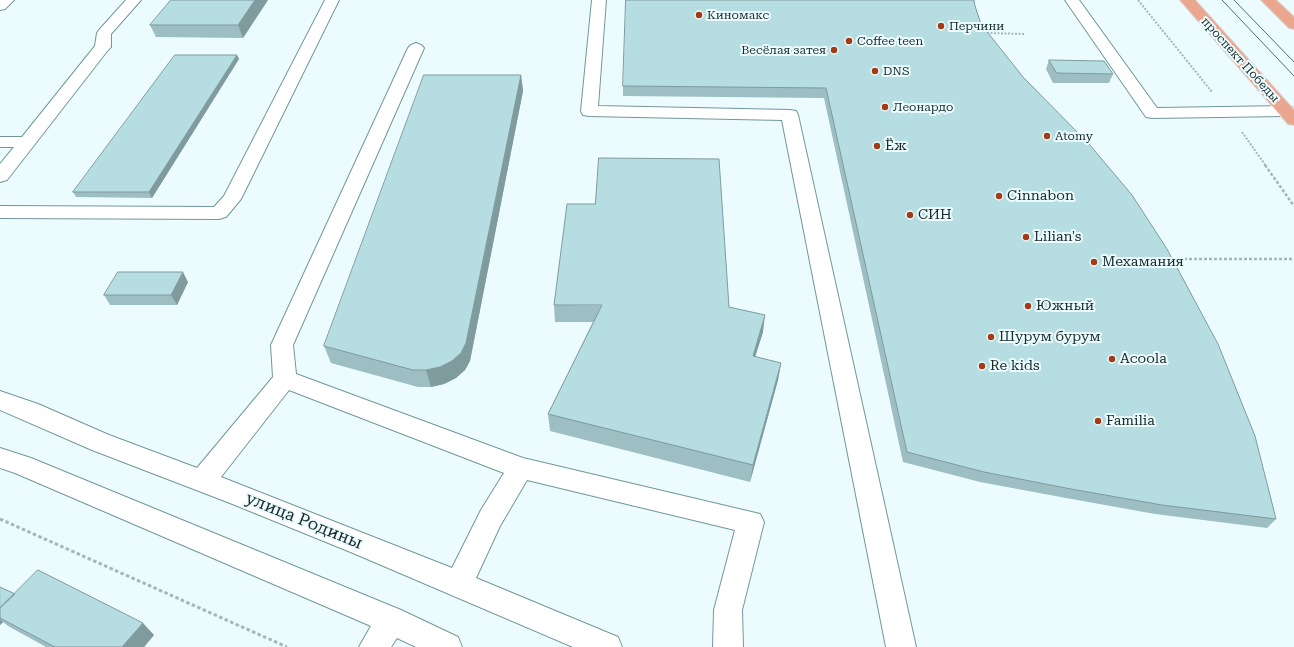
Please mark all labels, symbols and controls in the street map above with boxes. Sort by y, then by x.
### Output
place label: Киномакс [707,8,769,22]
marker: Киномакс [694,10,704,20]
street label: проспект Победы [1198,14,1282,106]
place label: Перчини [949,19,1004,33]
marker: Перчини [936,21,946,31]
place label: Coffee teen [857,34,923,48]
marker: Coffee teen [844,36,854,46]
place label: Весёлая затея [741,43,826,57]
marker: Весёлая затея [829,45,839,55]
place label: DNS [883,64,909,78]
marker: DNS [870,66,880,76]
place label: Леонардо [893,100,953,114]
marker: Леонардо [880,102,890,112]
place label: Atomy [1055,129,1093,143]
marker: Atomy [1042,131,1052,141]
place label: Ёж [885,138,907,154]
marker: Ёж [872,141,882,151]
place label: Cinnabon [1007,188,1074,204]
marker: Cinnabon [994,191,1004,201]
place label: СИН [918,207,952,223]
marker: СИН [905,210,915,220]
place label: Lilian's [1034,229,1081,245]
marker: Lilian's [1021,232,1031,242]
place label: Мехамания [1102,254,1184,270]
marker: Мехамания [1089,257,1099,267]
place label: Южный [1036,298,1094,314]
marker: Южный [1023,301,1033,311]
place label: Шурум бурум [999,329,1101,345]
marker: Шурум бурум [986,332,996,342]
place label: Acoola [1120,351,1167,367]
marker: Acoola [1107,354,1117,364]
place label: Re kids [990,358,1040,374]
marker: Re kids [977,361,987,371]
place label: Familia [1106,413,1155,429]
marker: Familia [1093,416,1103,426]
street label: улица Родины [243,488,365,554]

